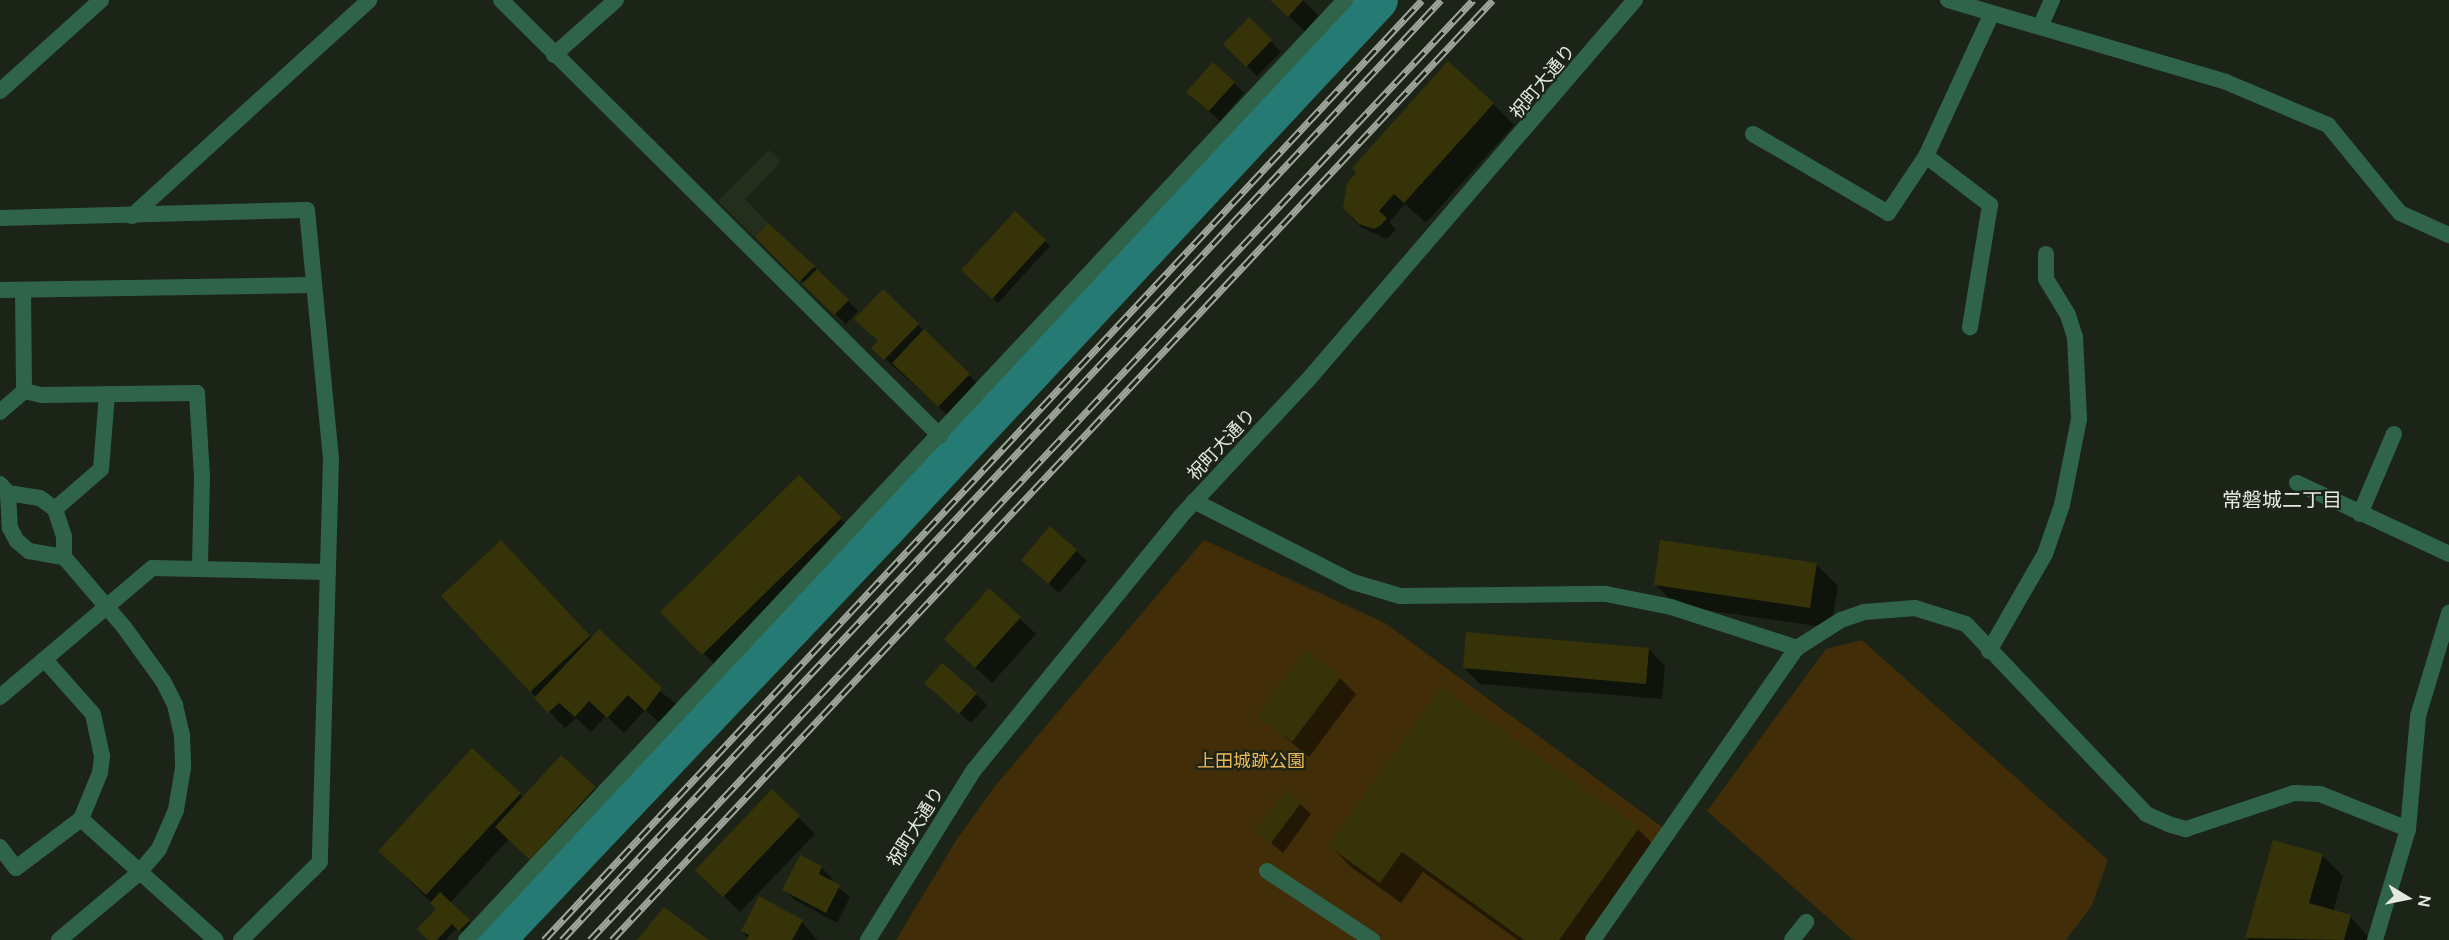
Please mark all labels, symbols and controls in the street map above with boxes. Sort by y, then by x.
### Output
street label: 祝町大通り [1505,40,1579,122]
street label: 祝町大通り [1182,404,1260,484]
district label: 常磐城二丁目 [2222,487,2342,511]
park label: 上田城跡公園 [1197,749,1305,771]
street label: 祝町大通り [882,782,948,870]
north arrow [2377,868,2437,928]
text: N [2413,894,2437,909]

